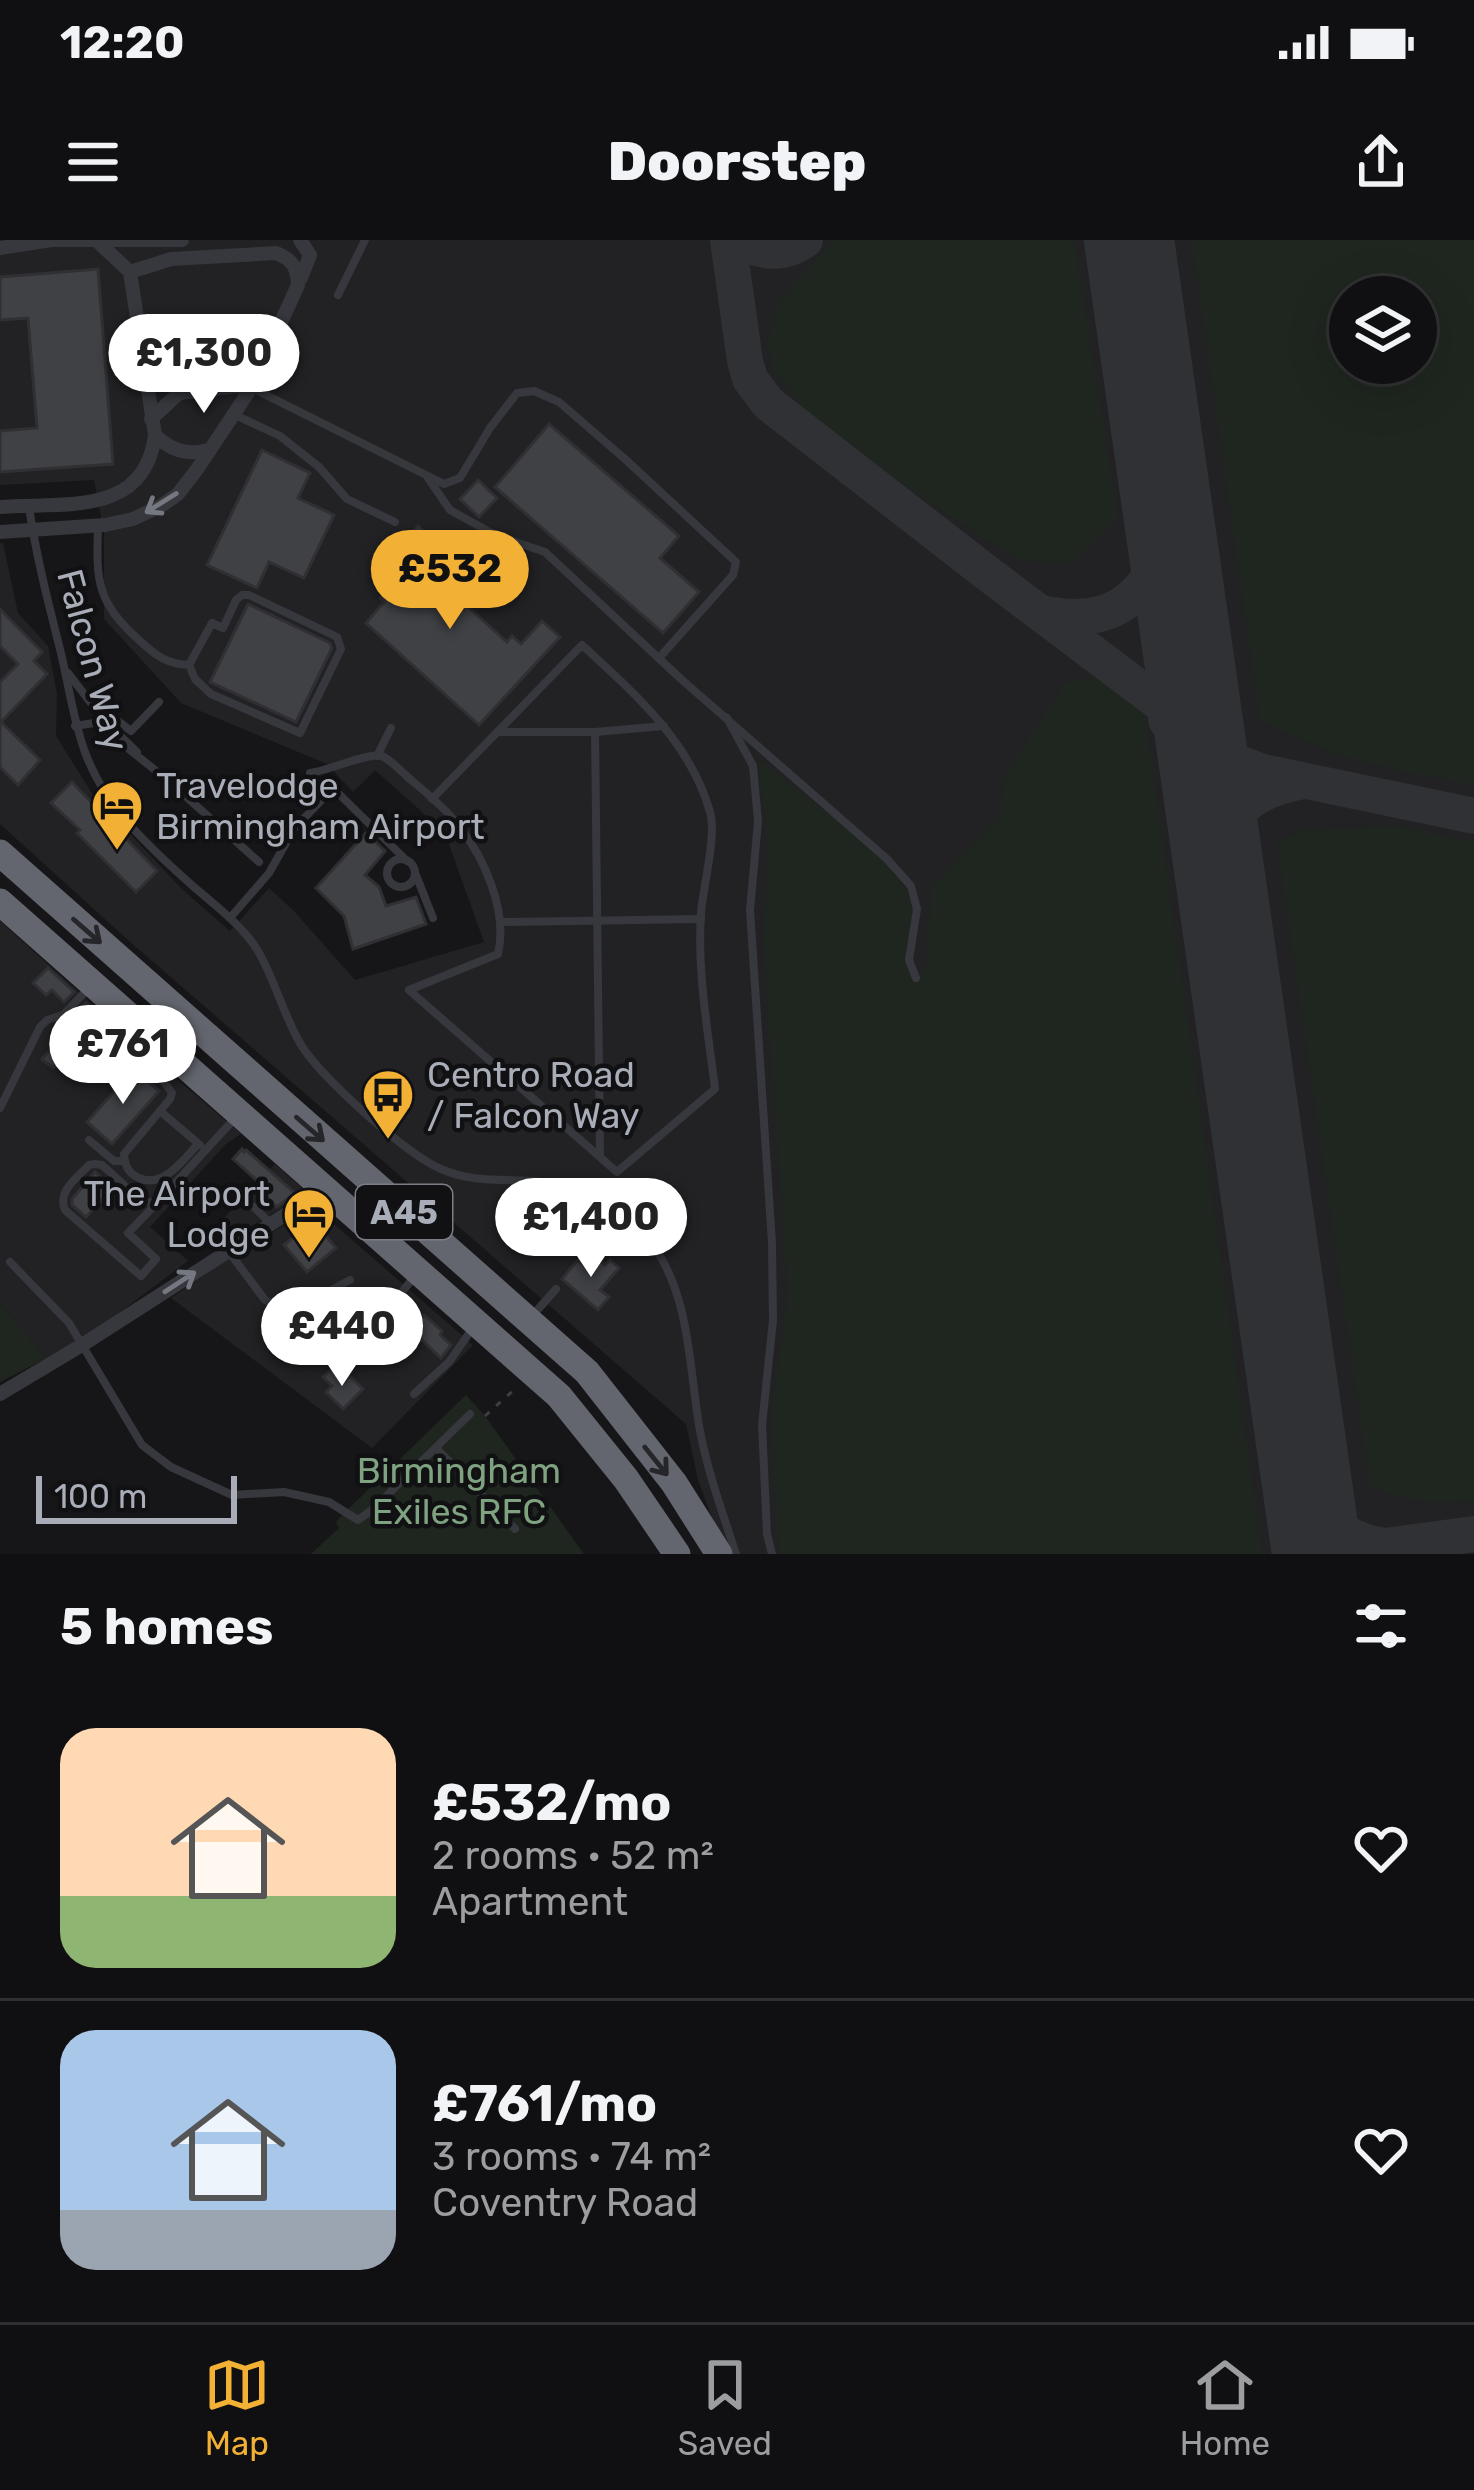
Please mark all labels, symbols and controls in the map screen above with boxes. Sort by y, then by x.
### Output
text: 12:20 [60,16,185,69]
icon: menu [60,129,126,195]
icon: share [1348,129,1414,195]
text: Doorstep [608,130,866,194]
map controls [1329,276,1437,384]
button: layers [1329,276,1437,384]
pin: £1,300 [106,314,302,416]
text: £1,300 [135,330,273,376]
one-way arrow [145,491,179,515]
pin: £532 [379,530,521,632]
text: £532 [398,546,502,592]
street label: Falcon Way [48,564,138,756]
place label: Travelodge Birmingham Airport [156,764,485,848]
hotel icon: Travelodge Birmingham Airport [89,778,145,852]
one-way arrow [71,917,102,944]
pin: £761 [52,1005,194,1107]
text: £761 [76,1021,170,1067]
place label: Centro Road / Falcon Way [427,1053,640,1137]
bus stop icon: Centro Road / Falcon Way [360,1067,416,1141]
one-way arrow [295,1115,325,1142]
place label: The Airport Lodge [84,1172,270,1256]
pin: £1,400 [493,1178,689,1280]
road number: A45 [356,1185,452,1239]
hotel icon: The Airport Lodge [281,1186,337,1260]
text: £1,400 [522,1194,660,1240]
one-way arrow [163,1270,197,1294]
pin: £440 [271,1287,413,1389]
text: £440 [288,1303,396,1349]
one-way arrow [642,1444,669,1476]
park label: Birmingham Exiles RFC [357,1449,561,1533]
scale bar [36,1470,237,1523]
text: 100 m [54,1477,147,1516]
icon: filters [1348,1593,1414,1659]
text: 5 homes [60,1596,273,1657]
text: £532/mo [432,1772,671,1833]
icon: home [156,1776,300,1920]
icon: heart [1348,1815,1414,1881]
text: 2 rooms · 52 m² [432,1833,714,1879]
text: Apartment [432,1879,628,1925]
text: £761/mo [432,2073,657,2134]
icon: home [156,2078,300,2222]
icon: heart [1348,2117,1414,2183]
text: 3 rooms · 74 m² [432,2134,711,2180]
text: Coventry Road [432,2180,698,2226]
tab: Map [204,2352,270,2463]
tab: Saved [678,2352,772,2463]
tab: Home [1180,2352,1270,2463]

